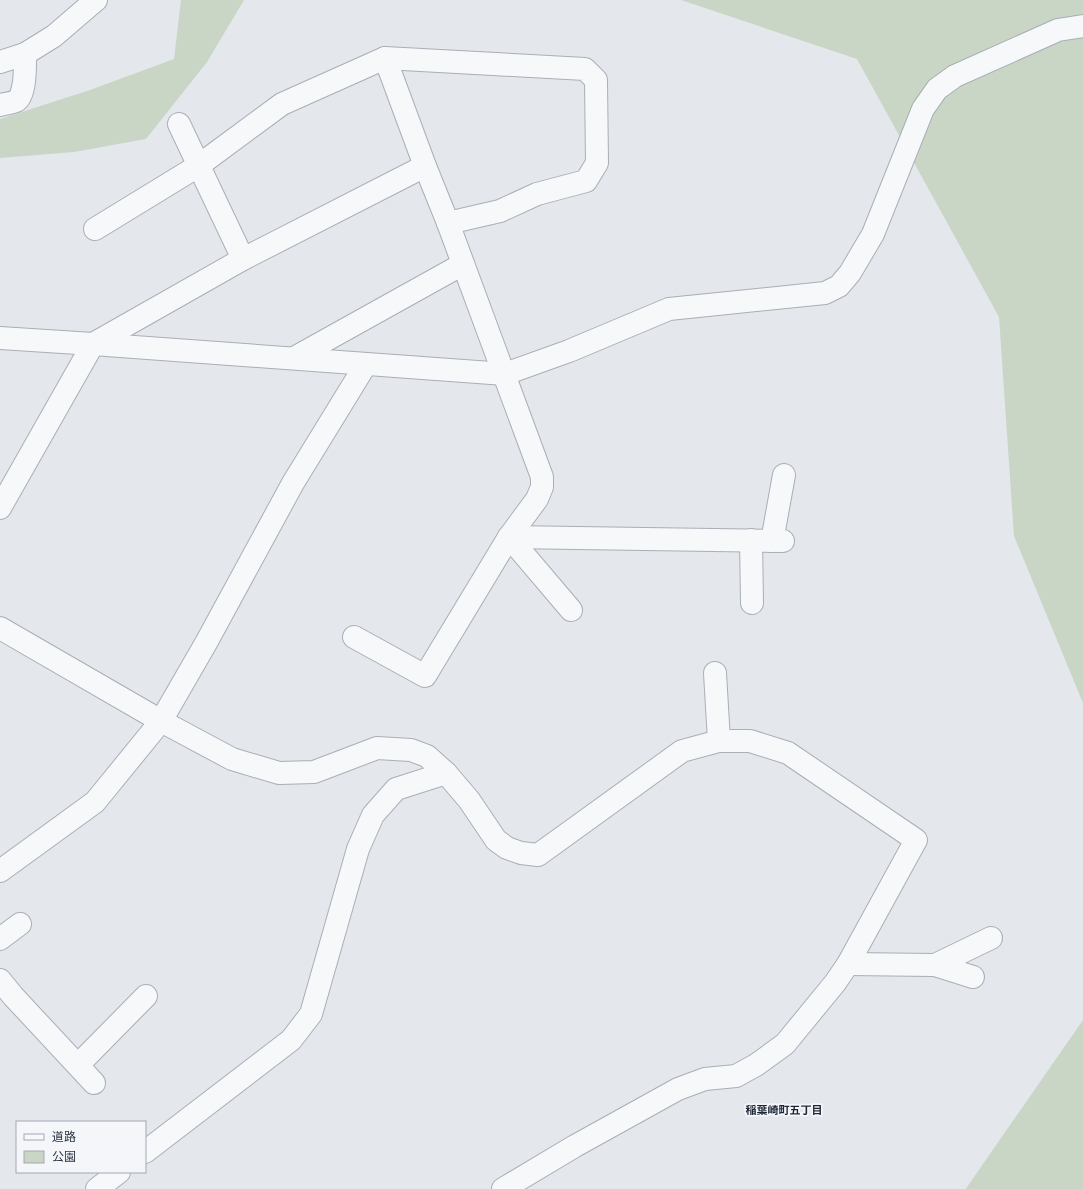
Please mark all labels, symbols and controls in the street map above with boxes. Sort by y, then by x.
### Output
district label: 稲葉崎町五丁目 [746,1104,823,1117]
legend [16,1121,146,1173]
text: 道路 [52,1130,76,1144]
text: 公園 [52,1150,76,1164]

